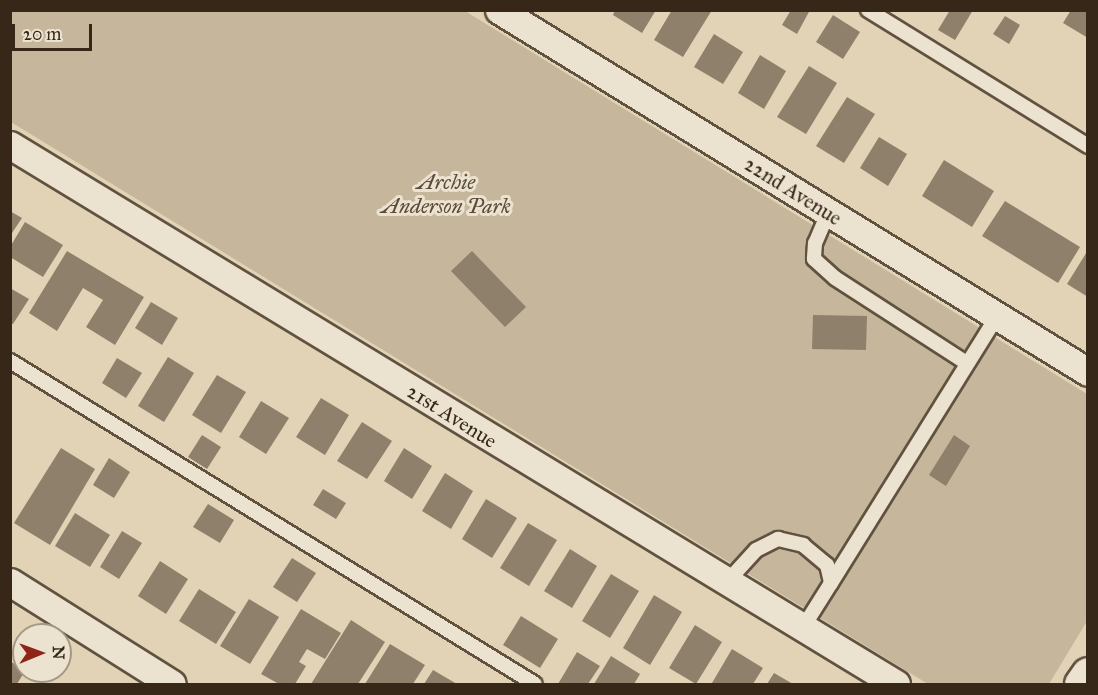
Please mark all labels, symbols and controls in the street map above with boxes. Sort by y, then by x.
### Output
scale bar [15,12,94,50]
text: 20 m [23,23,61,45]
street label: 22nd Avenue [740,151,846,231]
park label: Archie Anderson Park [381,169,511,219]
street label: 21st Avenue [402,378,502,454]
north arrow [12,623,72,683]
text: N [49,646,68,660]

